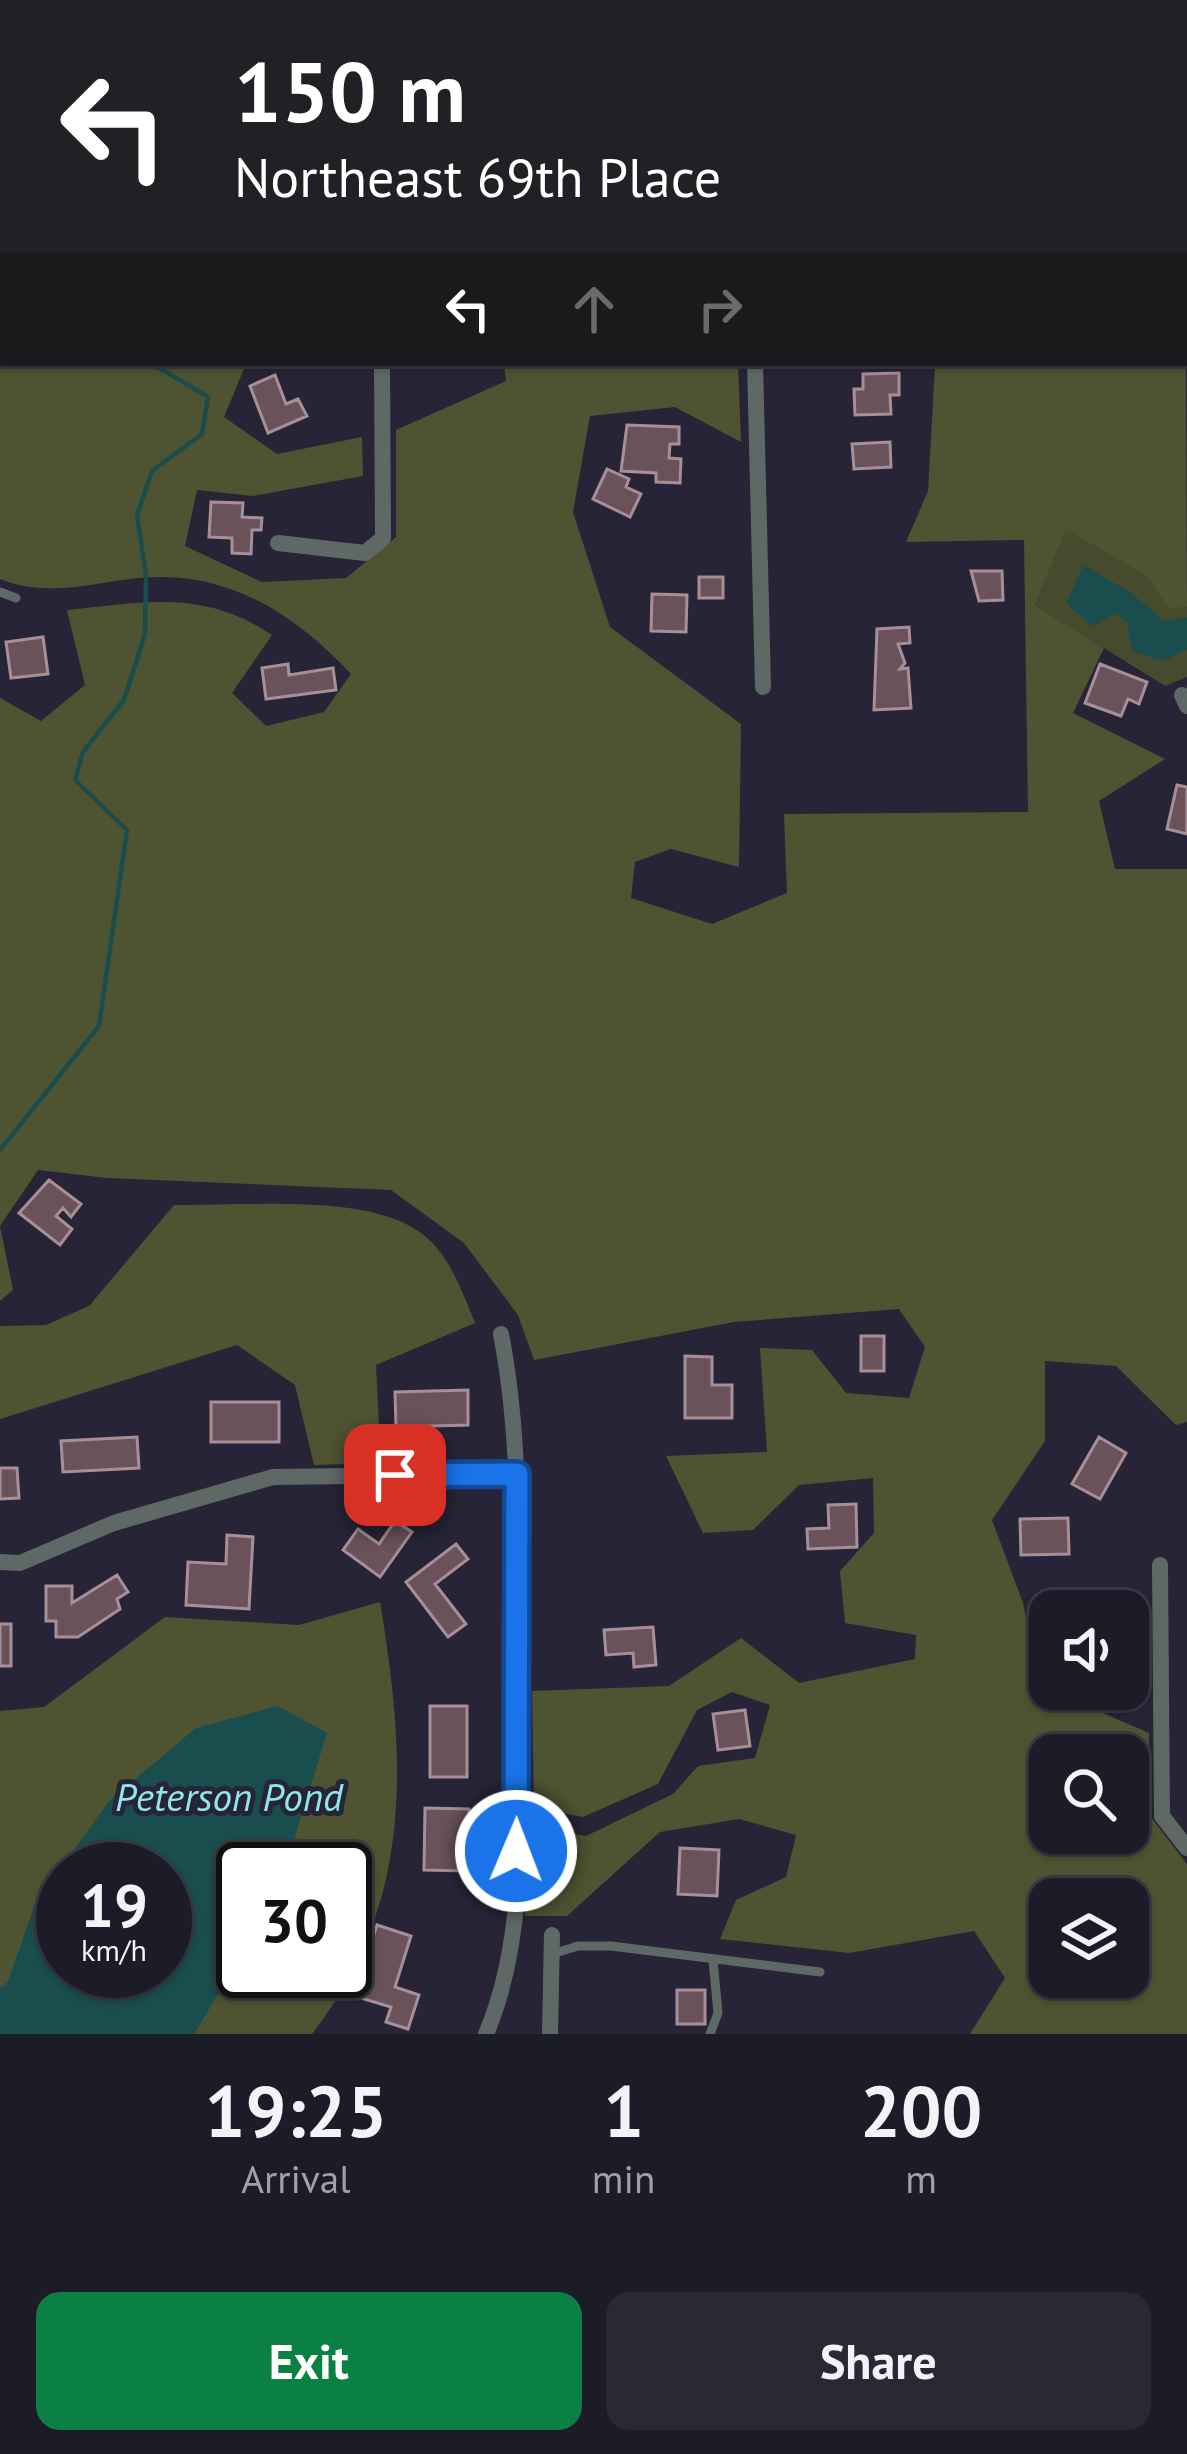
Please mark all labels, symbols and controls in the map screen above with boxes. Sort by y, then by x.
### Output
text: 150 m [234,36,466,145]
icon: left [36,48,192,204]
text: Northeast 69th Place [234,142,721,212]
icon: left [435,276,501,342]
icon: ahead [561,276,627,342]
icon: right [687,276,753,342]
pin [344,1424,446,1526]
icon: arrive [362,1442,428,1508]
map controls [1029,1590,1149,1998]
button: sound [1029,1590,1149,1710]
button: search [1029,1734,1149,1854]
water label: Peterson Pond [115,1771,344,1822]
position arrow [453,1788,579,1914]
speed limit sign: 30 [216,1842,372,1998]
text: 19 [80,1866,148,1944]
button: layers [1029,1878,1149,1998]
text: km/h [81,1930,147,1969]
text: 19:25 [205,2064,387,2157]
text: 1 [603,2064,644,2157]
text: 200 [860,2064,982,2157]
text: Arrival [241,2153,351,2204]
text: min [592,2153,655,2204]
text: m [905,2153,937,2204]
button: Exit [36,2292,582,2430]
button: Share [606,2292,1151,2430]

